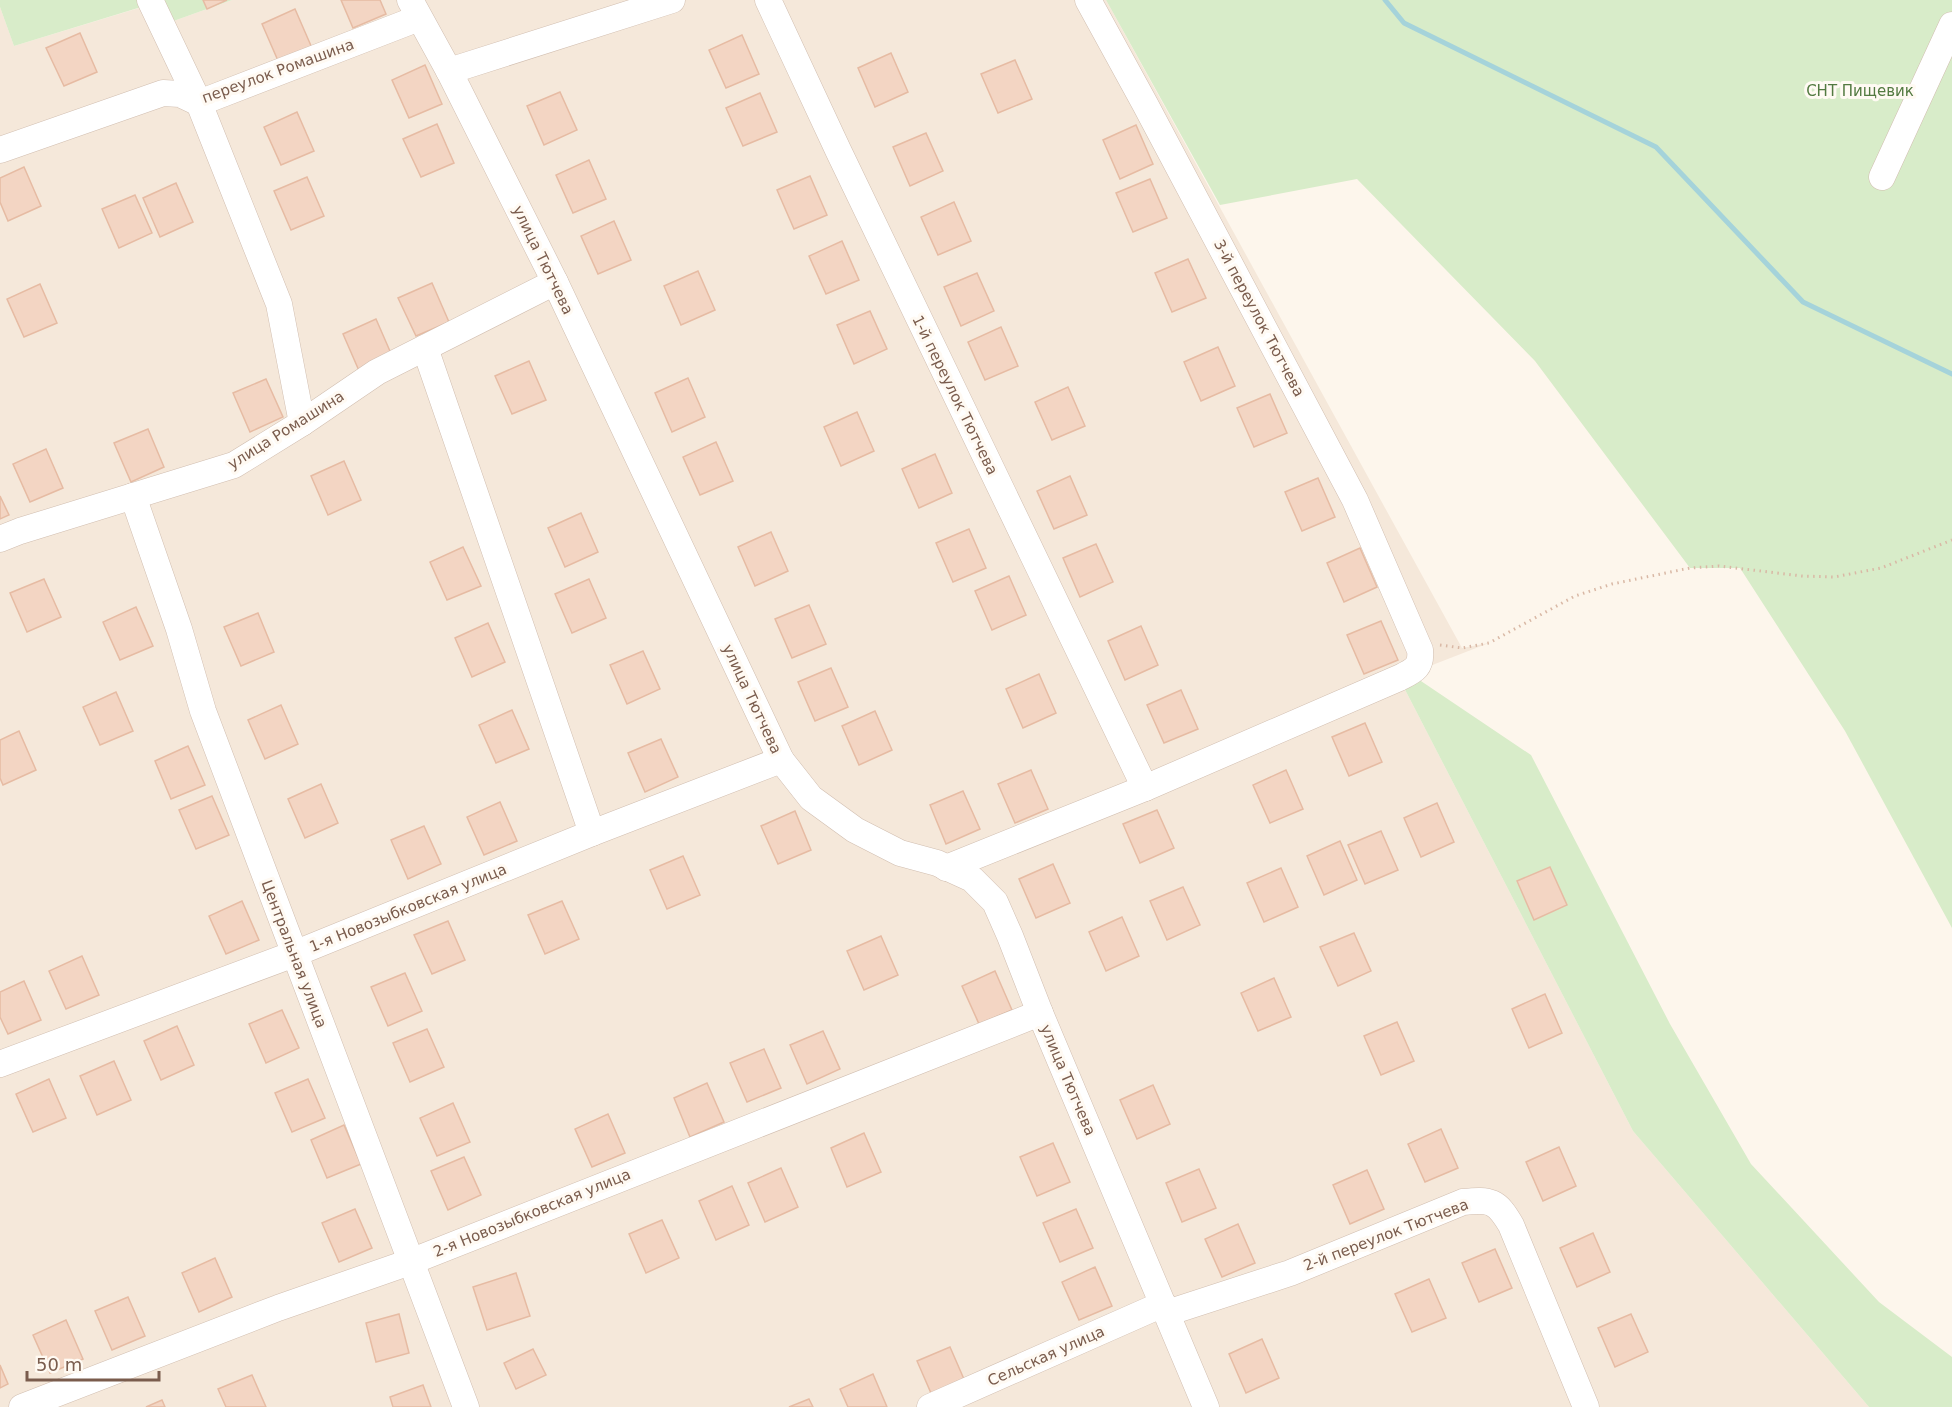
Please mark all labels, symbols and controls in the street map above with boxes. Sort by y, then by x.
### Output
street label: переулок Ромашина [200,35,356,107]
park label: СНТ Пищевик [1806,82,1914,100]
street label: улица Тютчева [509,203,577,317]
street label: 3-й переулок Тютчева [1210,236,1308,400]
street label: 1-й переулок Тютчева [908,312,1002,478]
street label: улица Ромашина [225,387,347,473]
street label: улица Тютчева [719,641,785,757]
street label: 1-я Новозыбковская улица [307,860,509,956]
street label: Центральная улица [257,878,331,1030]
street label: улица Тютчева [1036,1022,1100,1138]
street label: 2-я Новозыбковская улица [431,1165,633,1261]
street label: 2-й переулок Тютчева [1301,1195,1471,1275]
street label: Сельская улица [985,1322,1107,1390]
scale bar [27,1344,159,1382]
text: 50 m [36,1354,82,1375]

